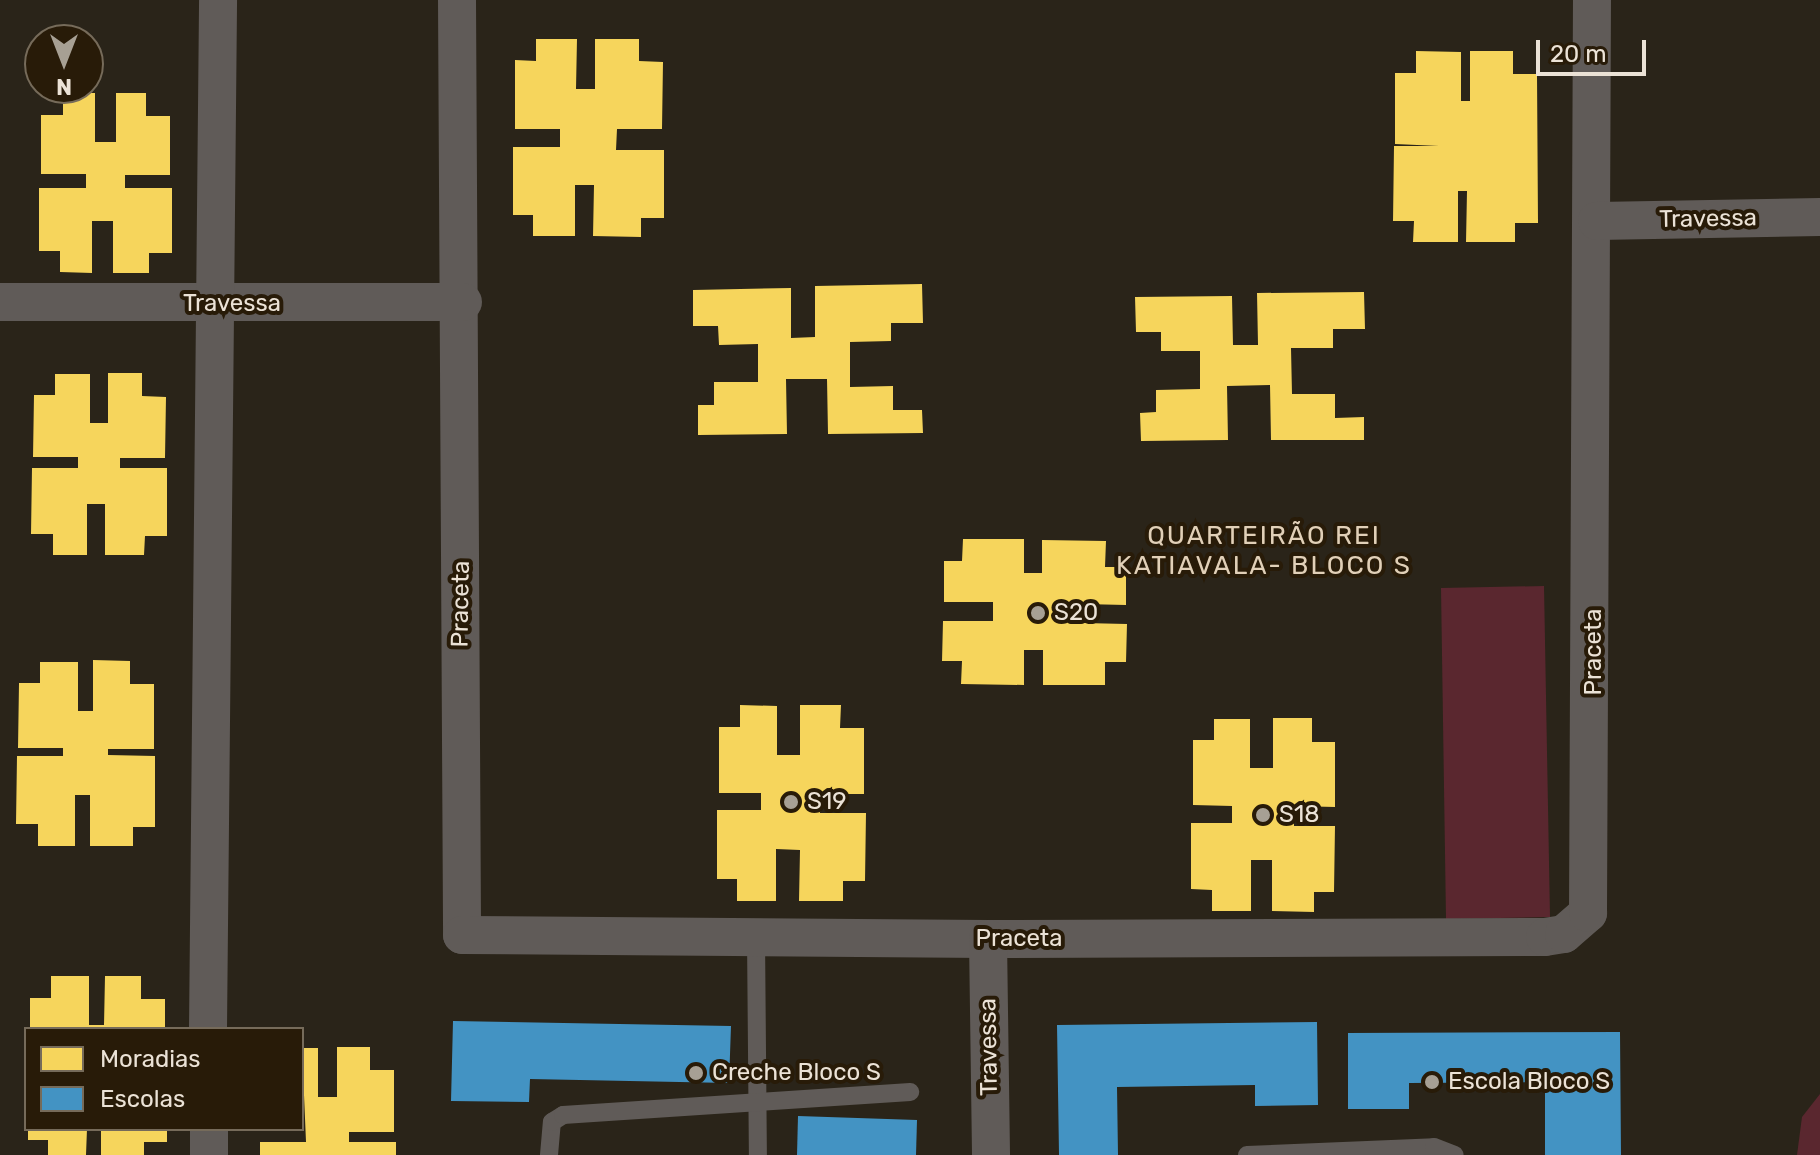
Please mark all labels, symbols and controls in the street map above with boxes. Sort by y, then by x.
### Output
north arrow [24,24,104,104]
scale bar [1540,24,1650,74]
text: 20 m [1550,40,1607,68]
text: N [56,73,72,100]
street label: Travessa [1659,204,1757,234]
street label: Travessa [183,290,281,318]
district label: QUARTEIRÃO REI KATIAVALA- BLOCO S [1116,520,1412,582]
street label: Praceta [446,560,476,648]
place label: S20 [1054,599,1098,627]
marker: S20 [1029,604,1047,622]
street label: Praceta [1580,609,1608,695]
place label: S19 [807,788,846,816]
marker: S19 [782,793,800,811]
place label: S18 [1279,801,1319,829]
marker: S18 [1254,806,1272,824]
street label: Praceta [976,925,1062,953]
street label: Travessa [974,998,1004,1096]
legend [24,1027,304,1131]
text: Moradias [100,1045,201,1073]
place label: Creche Bloco S [712,1059,881,1087]
marker: Creche Bloco S [687,1064,705,1082]
place label: Escola Bloco S [1448,1068,1610,1096]
marker: Escola Bloco S [1423,1073,1441,1091]
text: Escolas [100,1085,185,1113]

